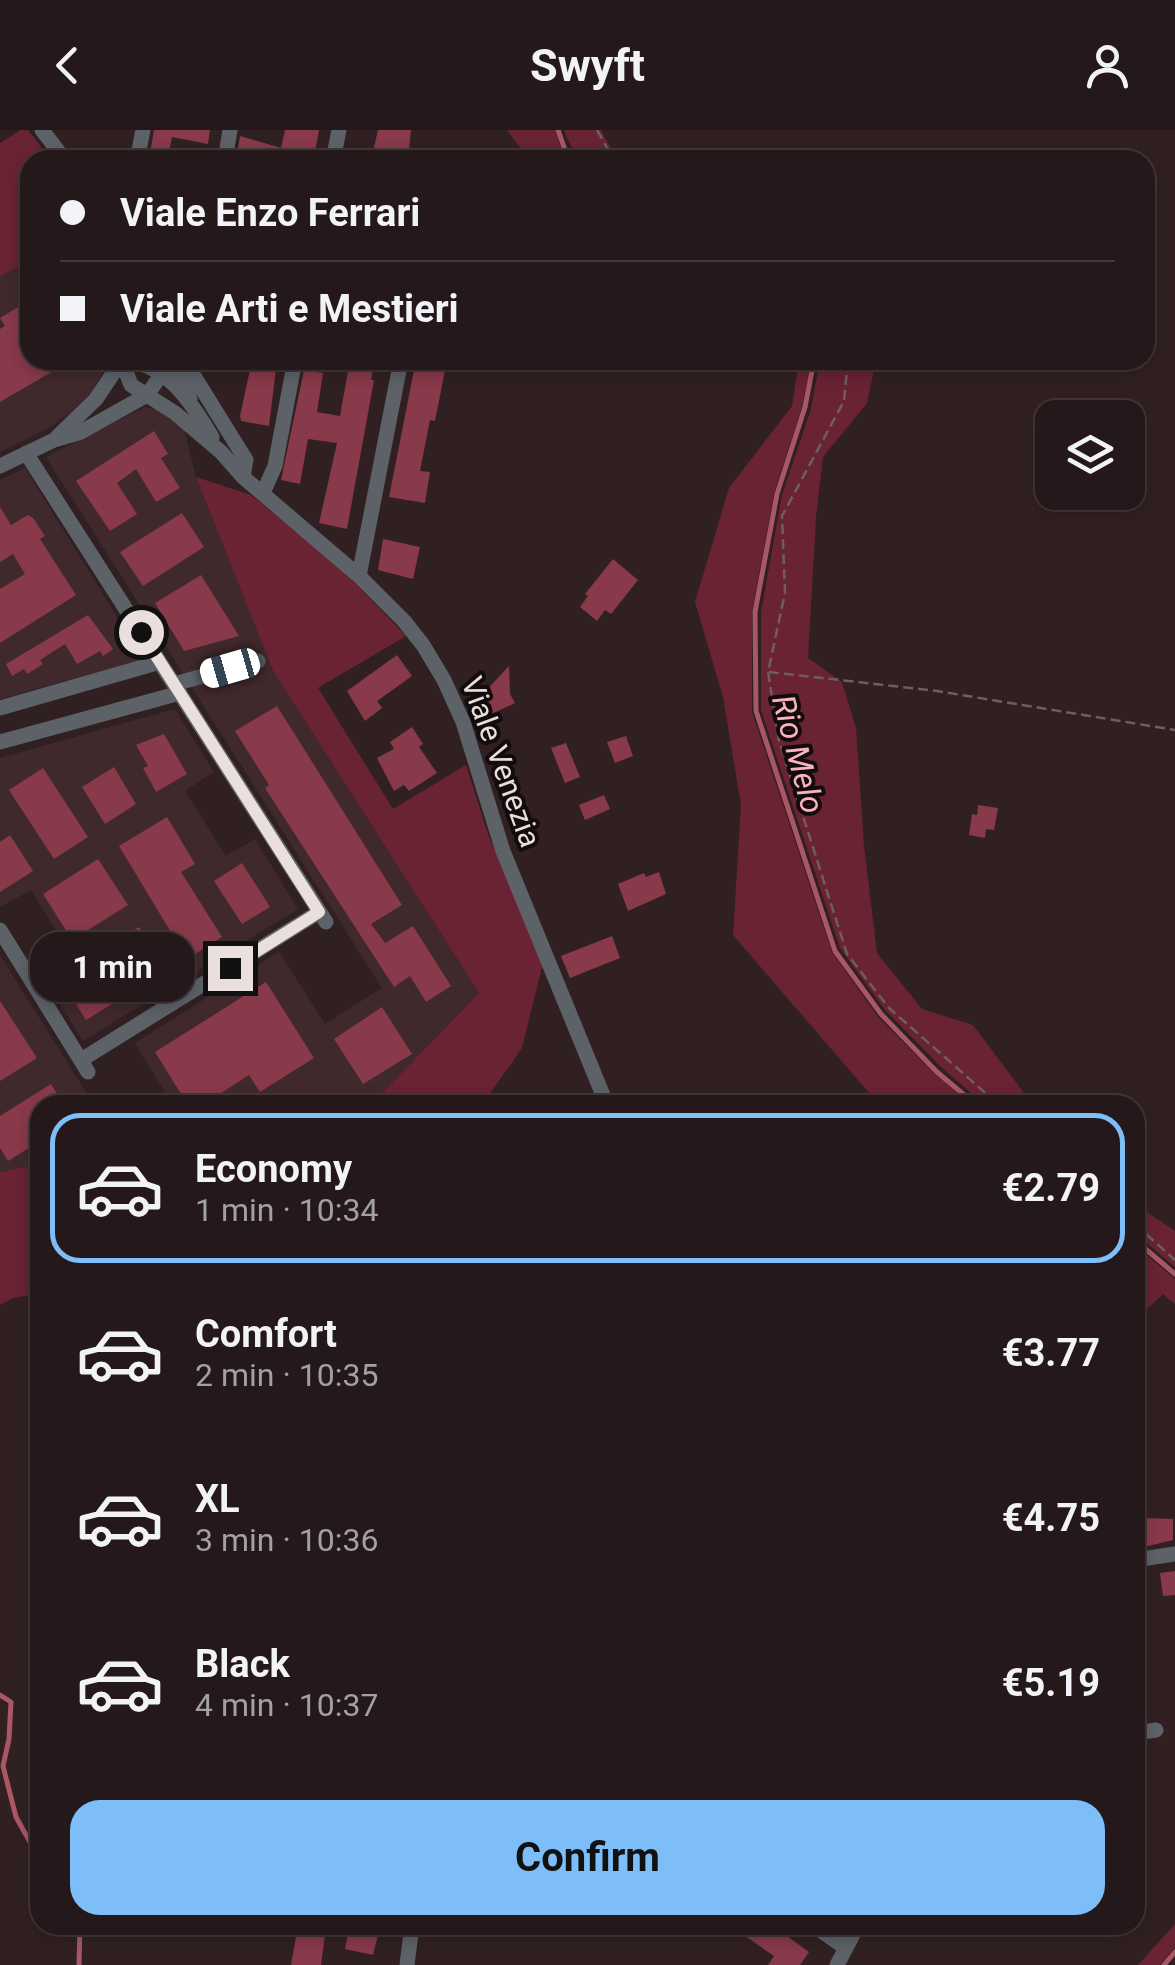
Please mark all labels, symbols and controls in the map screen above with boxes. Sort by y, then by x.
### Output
icon: back [40,38,95,93]
icon: person [1080,38,1135,93]
text: Swyft [530,39,645,92]
text: Viale Enzo Ferrari [120,191,420,235]
text: Viale Arti e Mestieri [120,287,459,331]
map controls [1035,400,1145,510]
button: layers [1035,400,1145,510]
route start [119,610,164,655]
car [197,645,263,691]
street label: Viale Venezia [454,672,548,852]
water label: Rio Melo [764,691,832,817]
callout: 1 min [30,933,195,1003]
route end [208,946,253,991]
text: 1 min [72,948,153,986]
icon: car [75,1143,165,1233]
text: Economy [195,1147,352,1191]
text: €2.79 [1002,1166,1100,1210]
text: 1 min · 10:34 [195,1191,378,1229]
icon: car [75,1308,165,1398]
text: Comfort [195,1312,337,1356]
text: €3.77 [1002,1331,1100,1375]
text: 2 min · 10:35 [195,1356,378,1394]
icon: car [75,1473,165,1563]
text: XL [195,1477,240,1521]
text: €4.75 [1002,1496,1100,1540]
text: 3 min · 10:36 [195,1521,378,1559]
icon: car [75,1638,165,1728]
text: Black [195,1642,290,1686]
text: €5.19 [1002,1661,1100,1705]
text: 4 min · 10:37 [195,1686,378,1724]
button: Confirm [70,1800,1105,1915]

